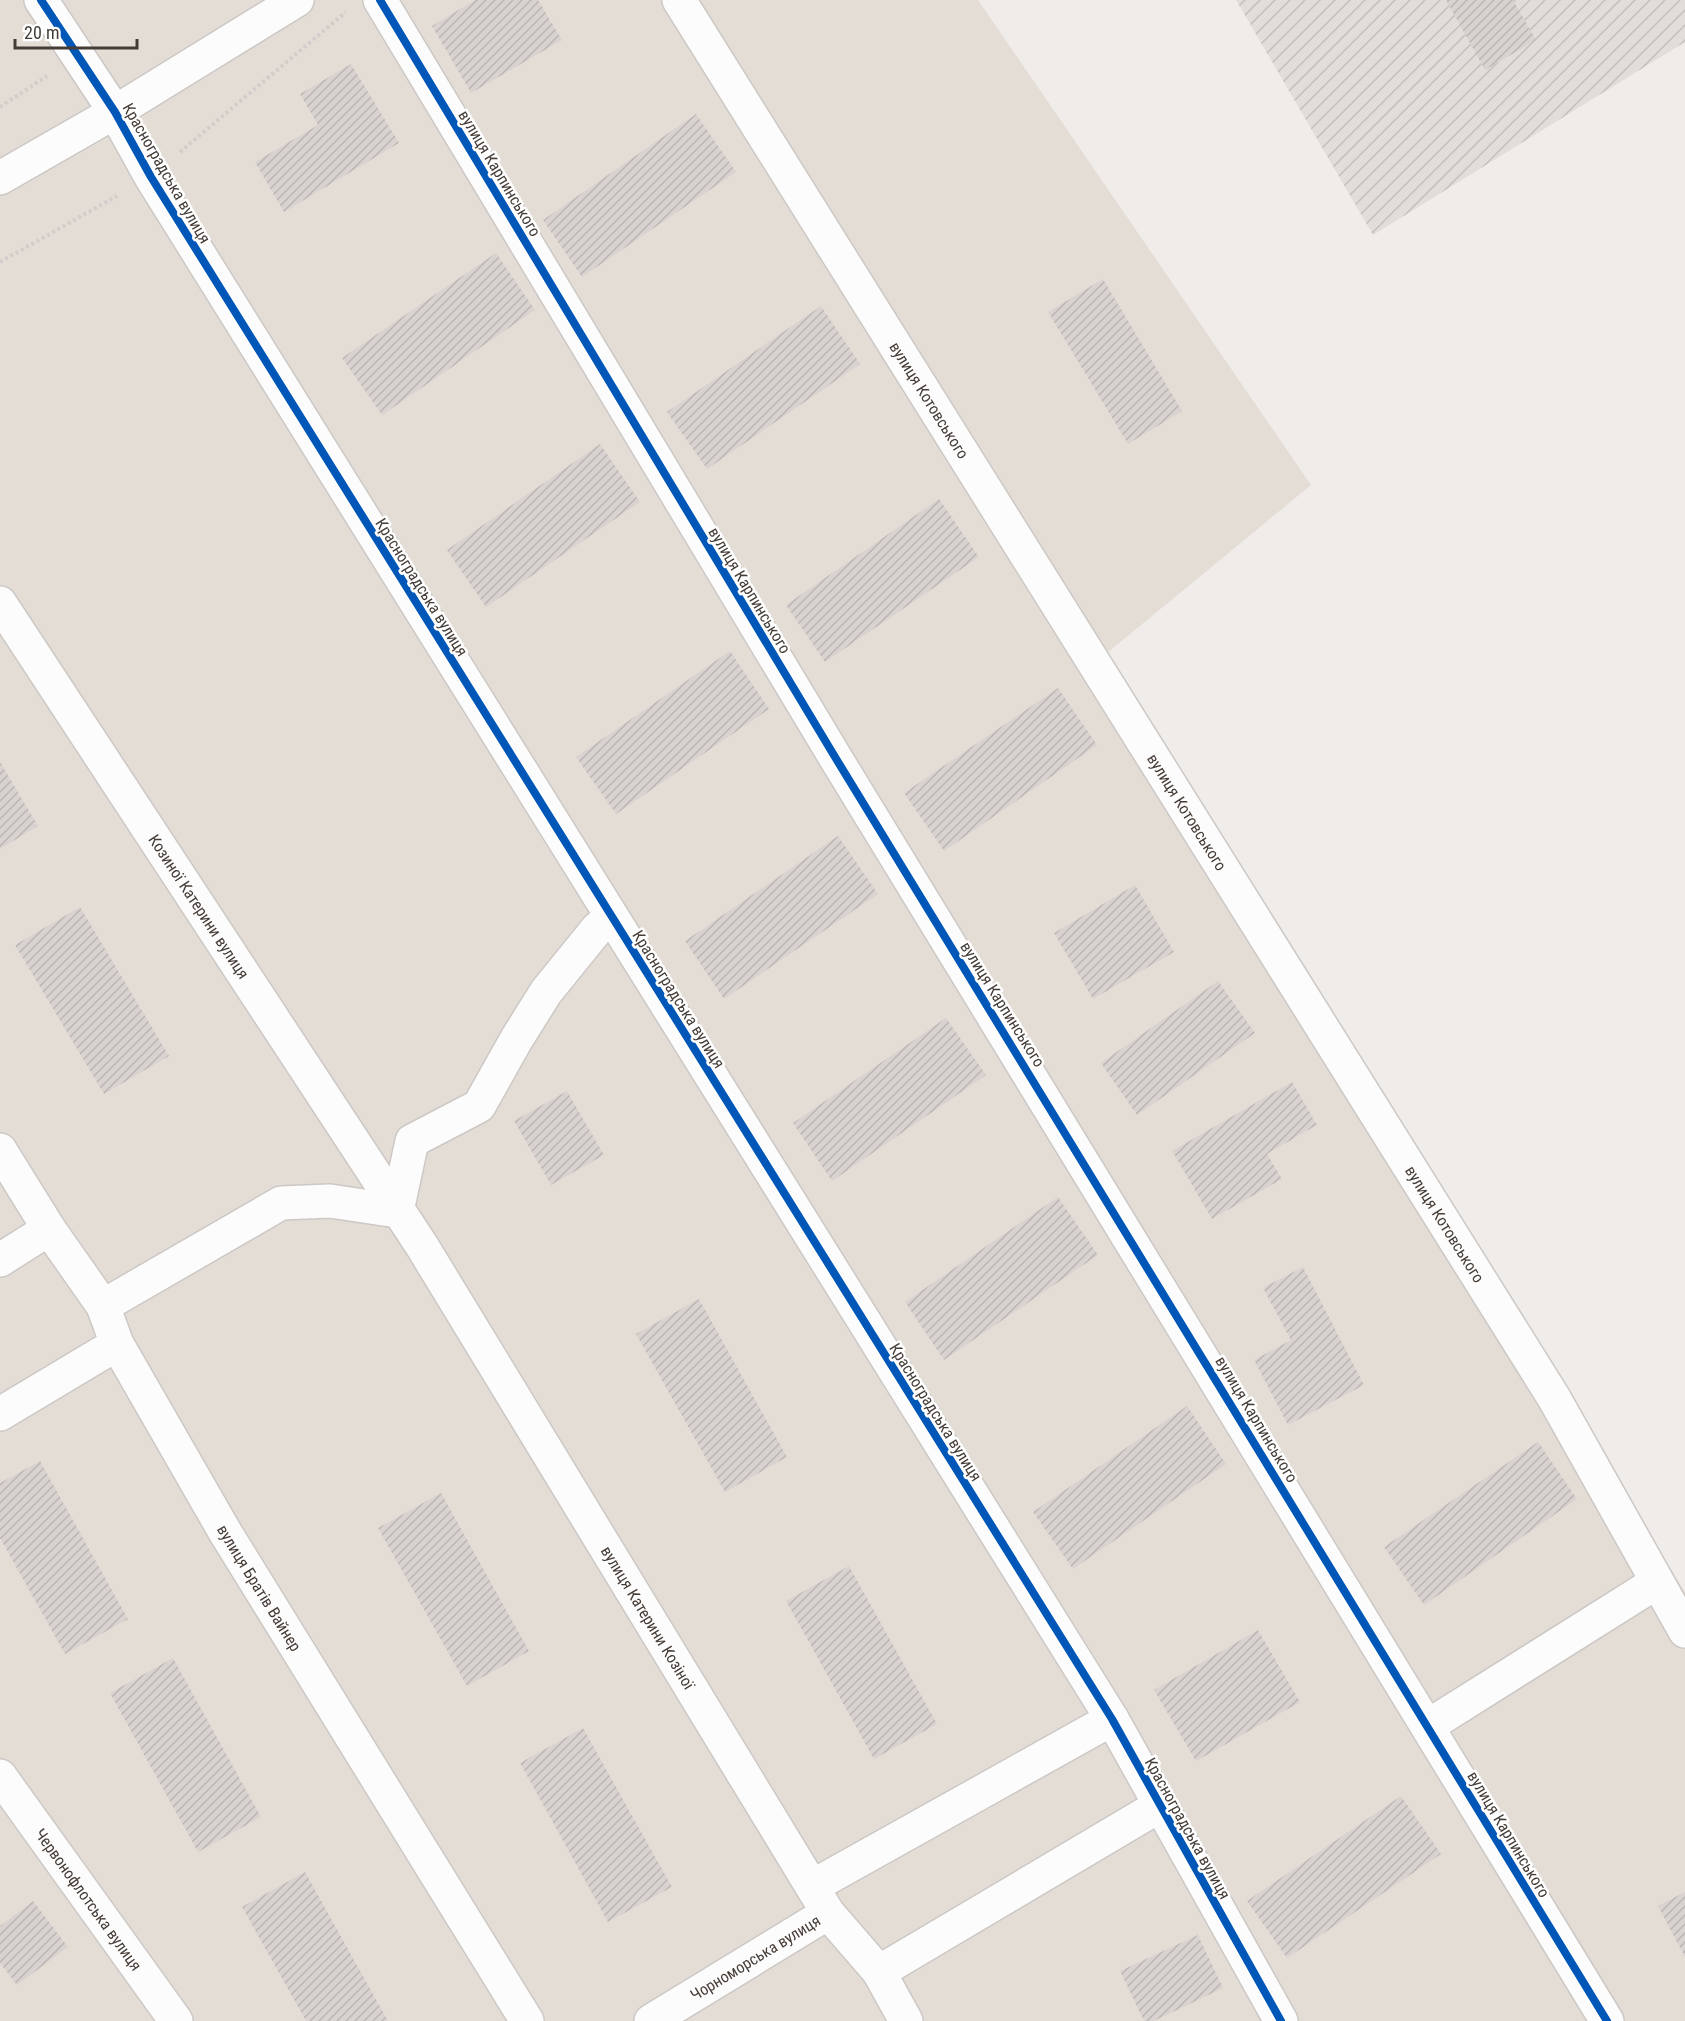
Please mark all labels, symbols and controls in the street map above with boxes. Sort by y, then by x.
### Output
scale bar [15,12,136,50]
text: 20 m [24,22,59,43]
street label: Красноградська вулиця [119,100,215,247]
street label: вулиця Карпинського [454,107,545,240]
street label: вулиця Котовського [885,338,973,462]
street label: Красноградська вулиця [371,515,472,660]
street label: вулиця Карпинського [704,524,795,657]
street label: вулиця Котовського [1143,750,1230,874]
street label: Козиної Катерини вулиця [145,831,253,983]
street label: Красноградська вулиця [628,927,729,1072]
street label: вулиця Карпинського [956,938,1049,1070]
street label: вулиця Котовського [1401,1162,1488,1286]
street label: Красноградська вулиця [885,1340,986,1485]
street label: вулиця Карпинського [1211,1353,1302,1486]
street label: вулиця Братів Вайнер [213,1522,305,1655]
street label: вулиця Катерини Козіної [597,1543,699,1694]
street label: Красноградська вулиця [1141,1754,1234,1902]
street label: вулиця Карпинського [1463,1768,1554,1901]
street label: Червонофлотська вулиця [31,1825,146,1974]
street label: Чорноморська вулиця [687,1911,824,2005]

